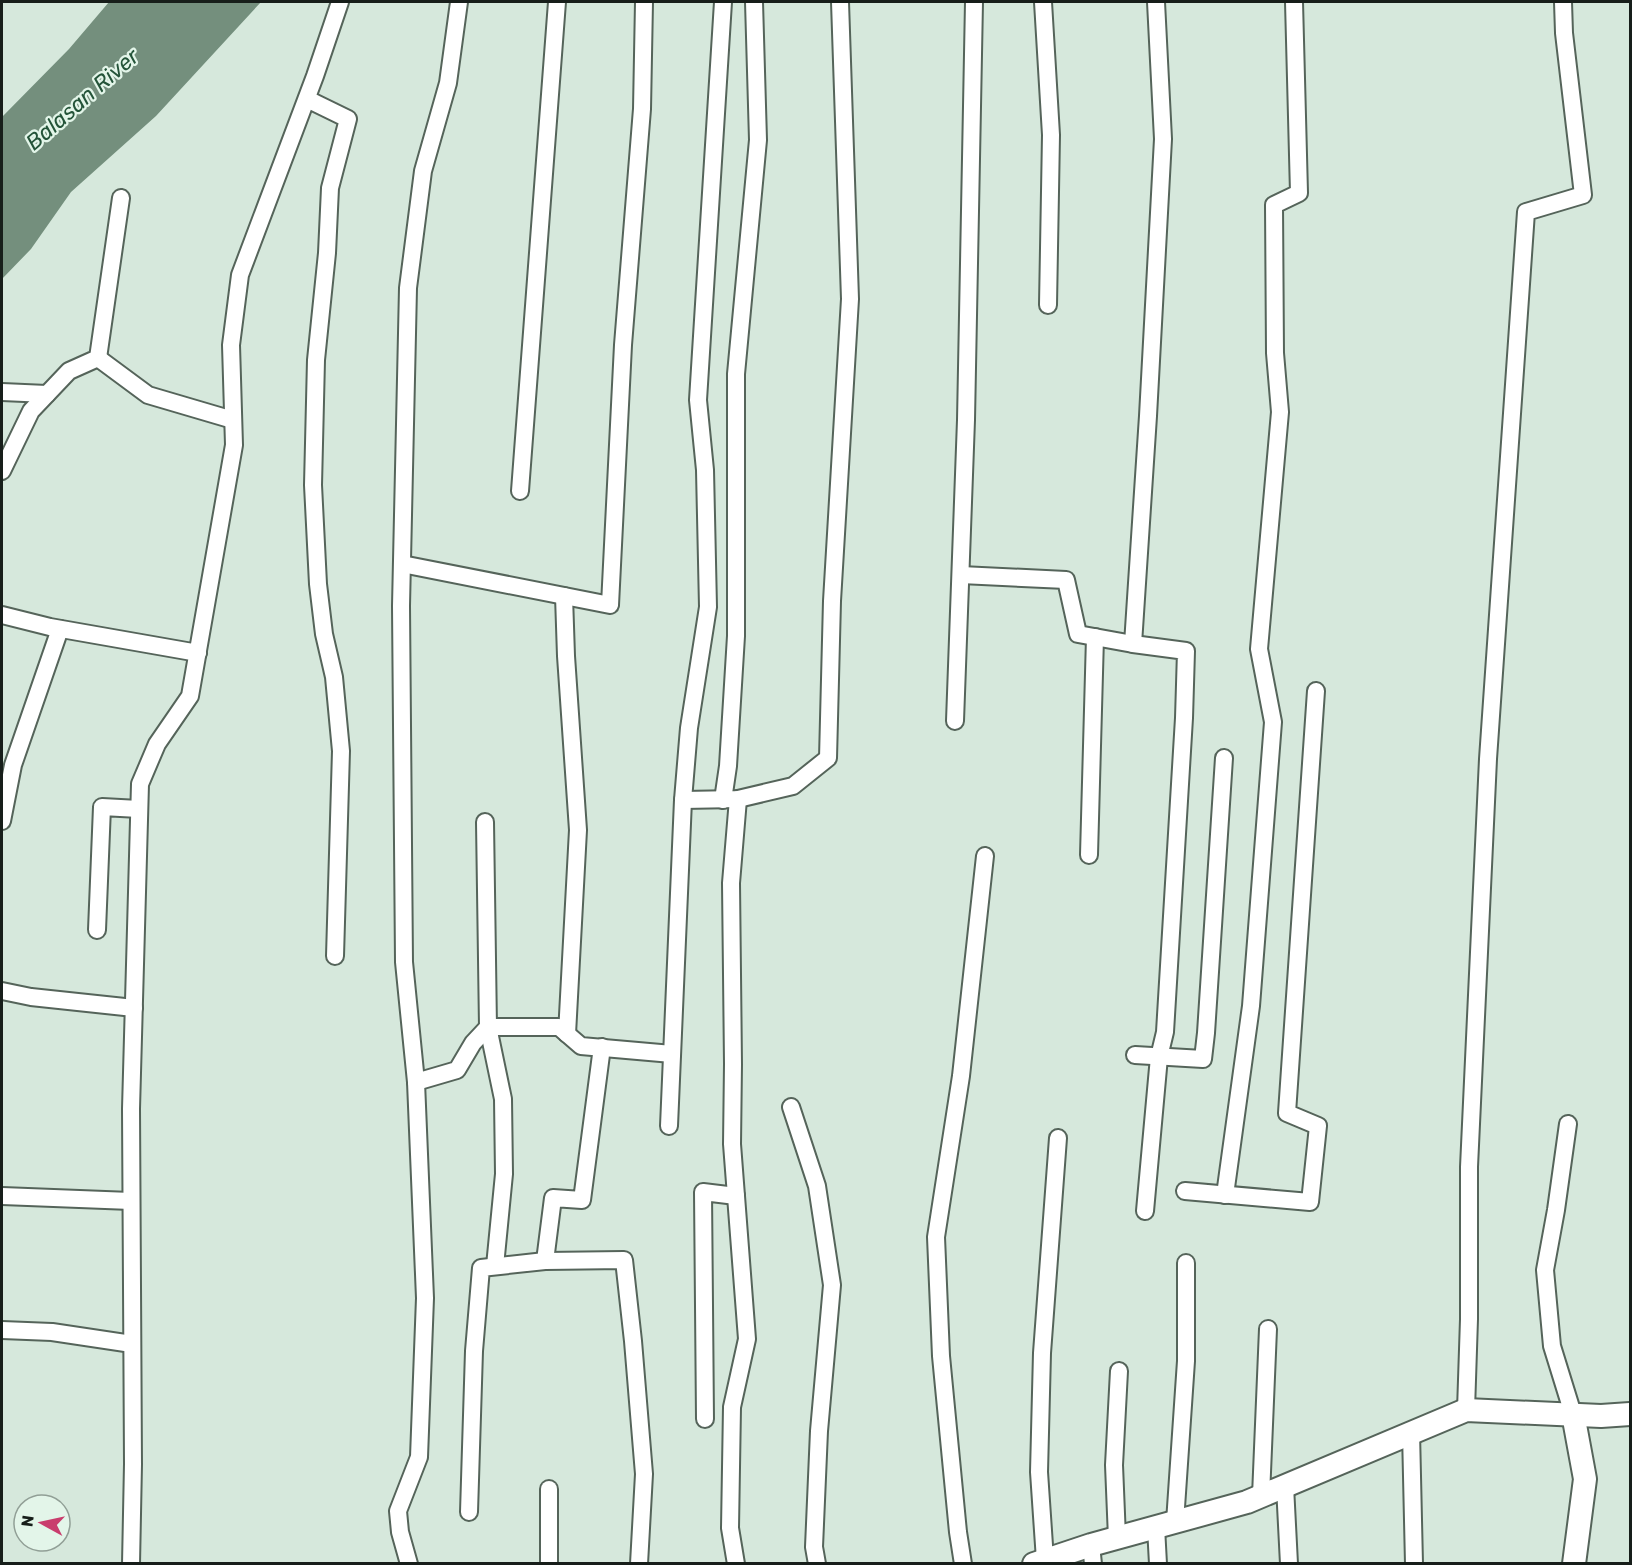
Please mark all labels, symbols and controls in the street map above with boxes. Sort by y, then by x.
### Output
water label: Balasan River [20,42,146,156]
north arrow [12,1493,72,1553]
text: N [17,1514,38,1528]

